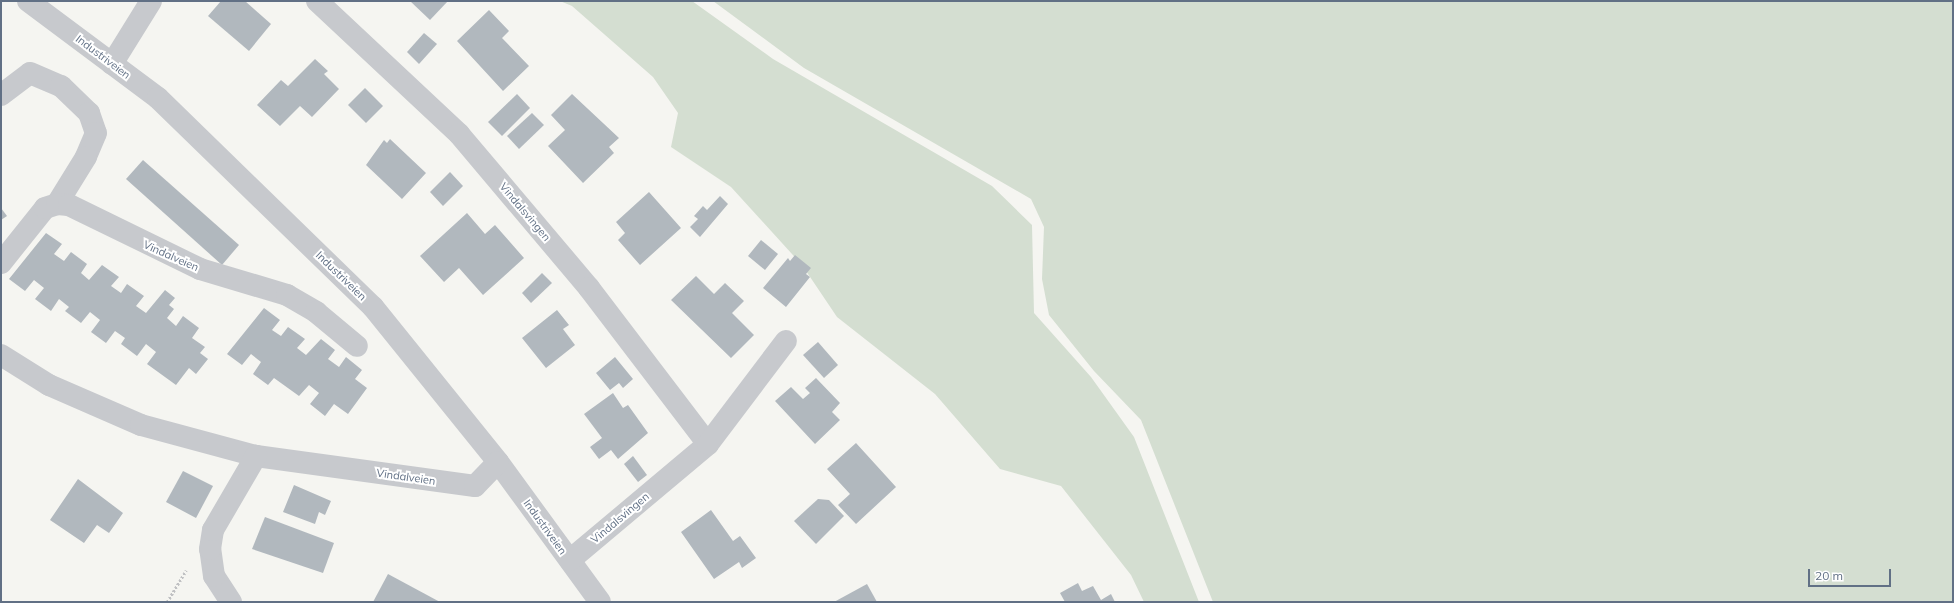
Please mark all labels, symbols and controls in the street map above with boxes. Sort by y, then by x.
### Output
street label: Industriveien [73,32,133,82]
street label: Vindalsvingen [497,180,553,244]
street label: Vindalveien [141,238,201,274]
street label: Industriveien [313,249,369,303]
street label: Vindalveien [376,466,436,488]
street label: Vindalsvingen [588,490,652,546]
street label: Industriveien [521,497,569,557]
scale bar [1810,561,1893,587]
text: 20 m [1815,568,1843,583]

